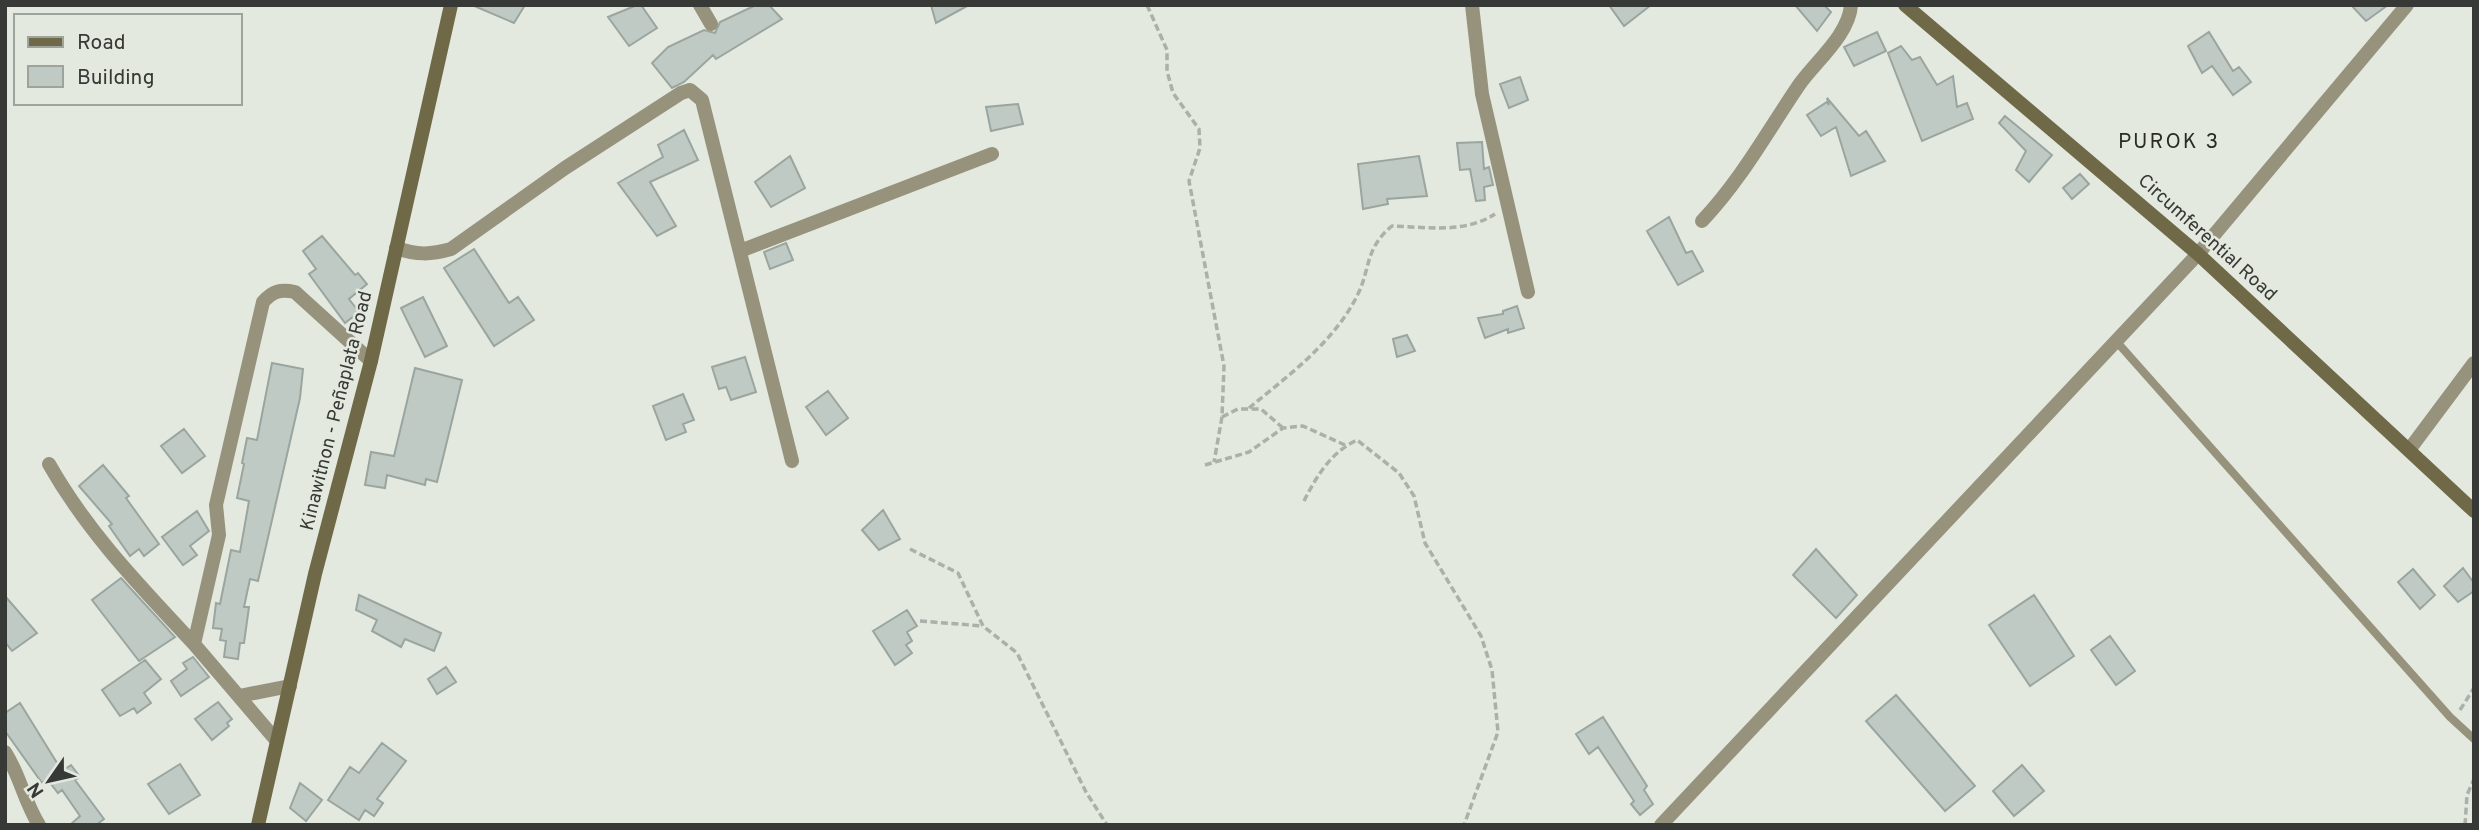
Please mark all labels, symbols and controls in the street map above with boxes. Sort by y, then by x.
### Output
legend [14,14,242,105]
text: Road [77,30,126,57]
text: Building [77,65,155,92]
district label: PUROK 3 [2118,129,2220,156]
street label: Circumferential Road [2132,169,2282,307]
street label: Kinawitnon - Peñaplata Road [296,289,378,533]
north arrow [14,746,84,816]
text: N [23,777,50,802]

